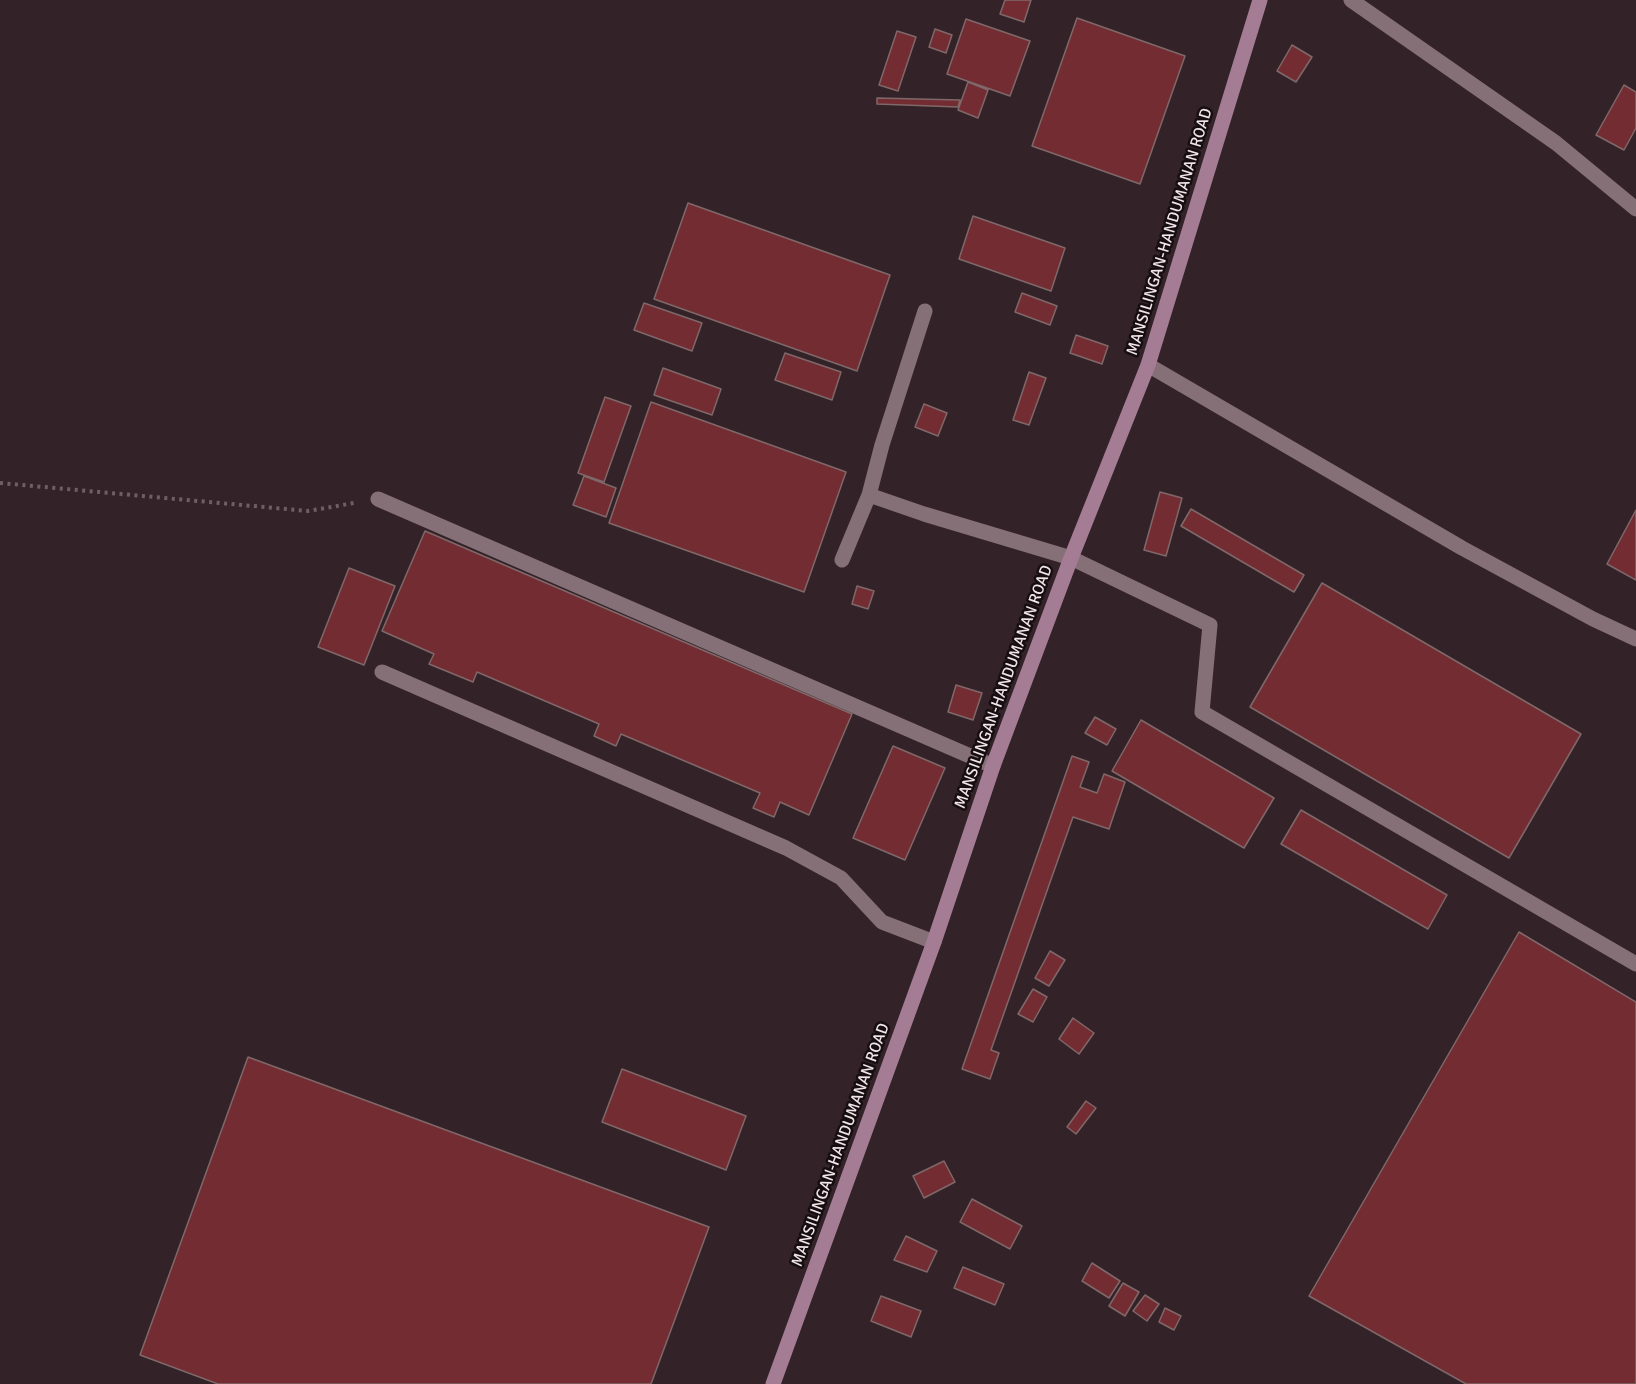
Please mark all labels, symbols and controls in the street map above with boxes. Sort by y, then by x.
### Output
street label: MANSILINGAN-HANDUMANAN ROAD [1123,106,1217,358]
street label: MANSILINGAN-HANDUMANAN ROAD [951,563,1057,811]
street label: MANSILINGAN-HANDUMANAN ROAD [788,1021,894,1269]

